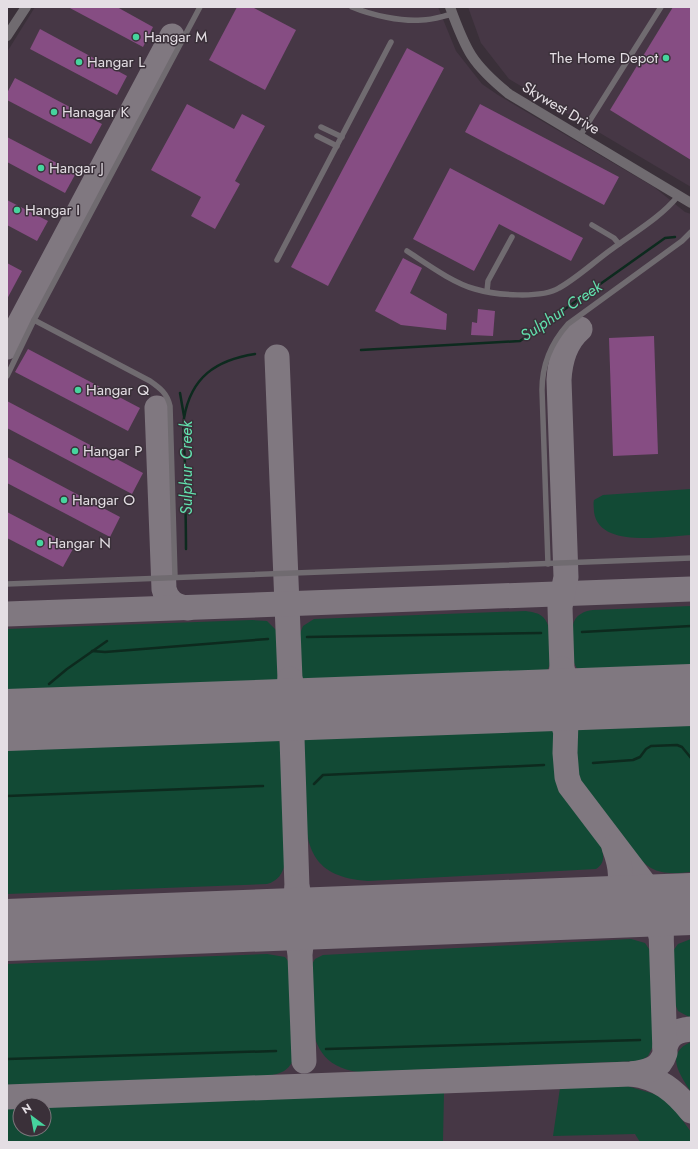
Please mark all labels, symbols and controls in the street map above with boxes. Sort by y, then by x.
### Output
place label: Hangar M [144,26,207,48]
marker: Hangar M [131,32,141,42]
place label: The Home Depot [550,47,658,69]
place label: Hangar L [87,51,145,73]
marker: The Home Depot [661,53,671,63]
marker: Hangar L [74,57,84,67]
street label: Skywest Drive [518,76,604,140]
place label: Hanagar K [62,101,129,123]
marker: Hanagar K [49,107,59,117]
place label: Hangar J [49,157,104,179]
marker: Hangar J [36,163,46,173]
place label: Hangar I [25,199,80,221]
marker: Hangar I [12,205,22,215]
water label: Sulphur Creek [516,275,607,347]
place label: Hangar Q [86,379,149,401]
marker: Hangar Q [73,385,83,395]
water label: Sulphur Creek [175,420,198,515]
place label: Hangar P [83,440,142,462]
marker: Hangar P [70,446,80,456]
place label: Hangar O [72,489,135,511]
marker: Hangar O [59,495,69,505]
place label: Hangar N [48,532,111,554]
marker: Hangar N [35,538,45,548]
north arrow [12,1097,52,1137]
text: N [19,1099,35,1118]

